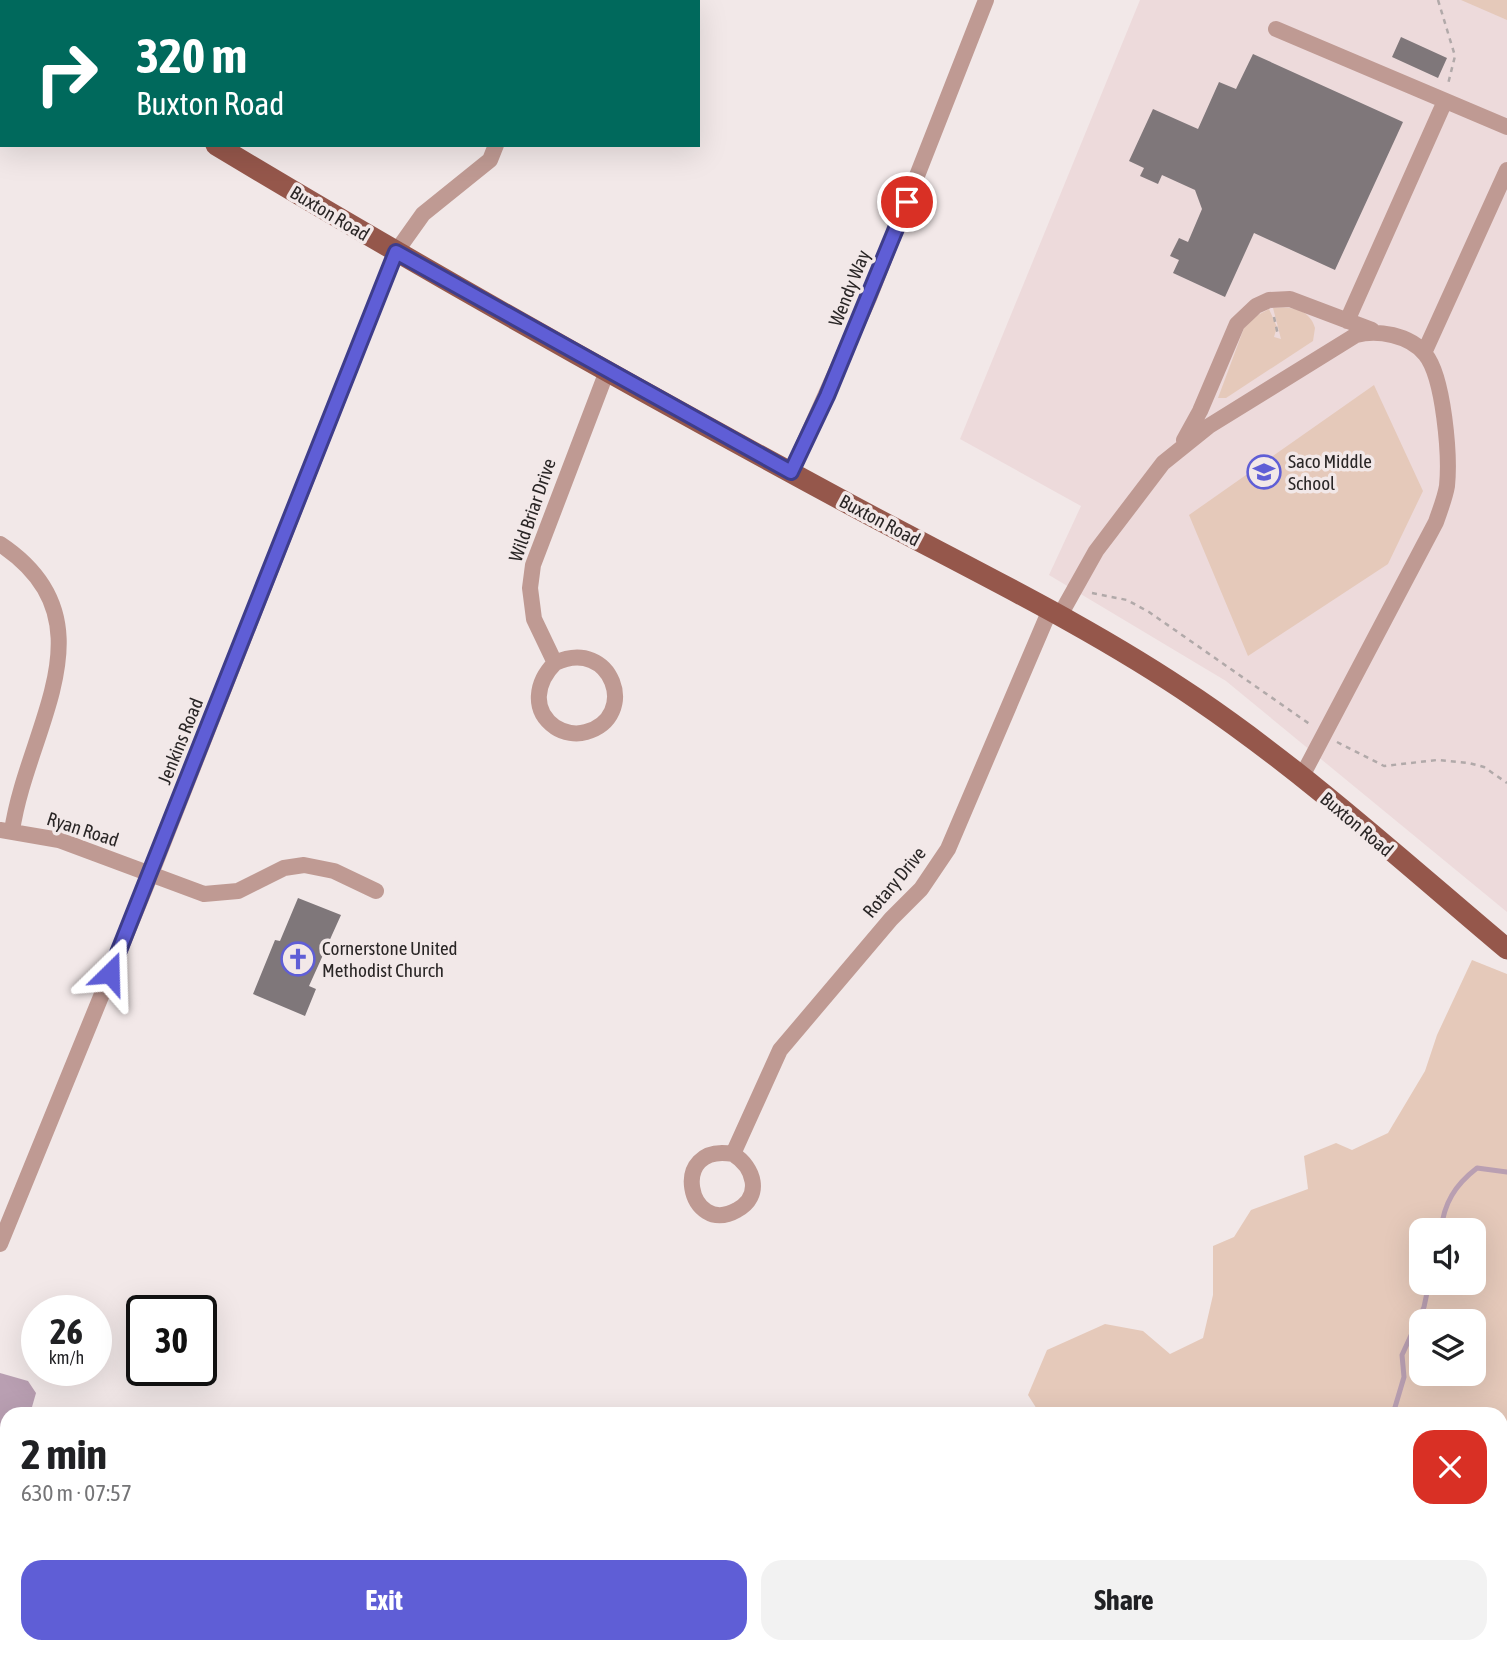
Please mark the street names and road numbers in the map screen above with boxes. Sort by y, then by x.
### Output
street label: Buxton Road [287,181,373,245]
street label: Wendy Way [824,246,874,329]
street label: Wild Briar Drive [504,456,560,564]
street label: Buxton Road [836,490,924,550]
street label: Jenkins Road [153,695,207,787]
street label: Buxton Road [1316,787,1398,861]
street label: Ryan Road [44,807,122,851]
street label: Rotary Drive [858,842,930,922]

